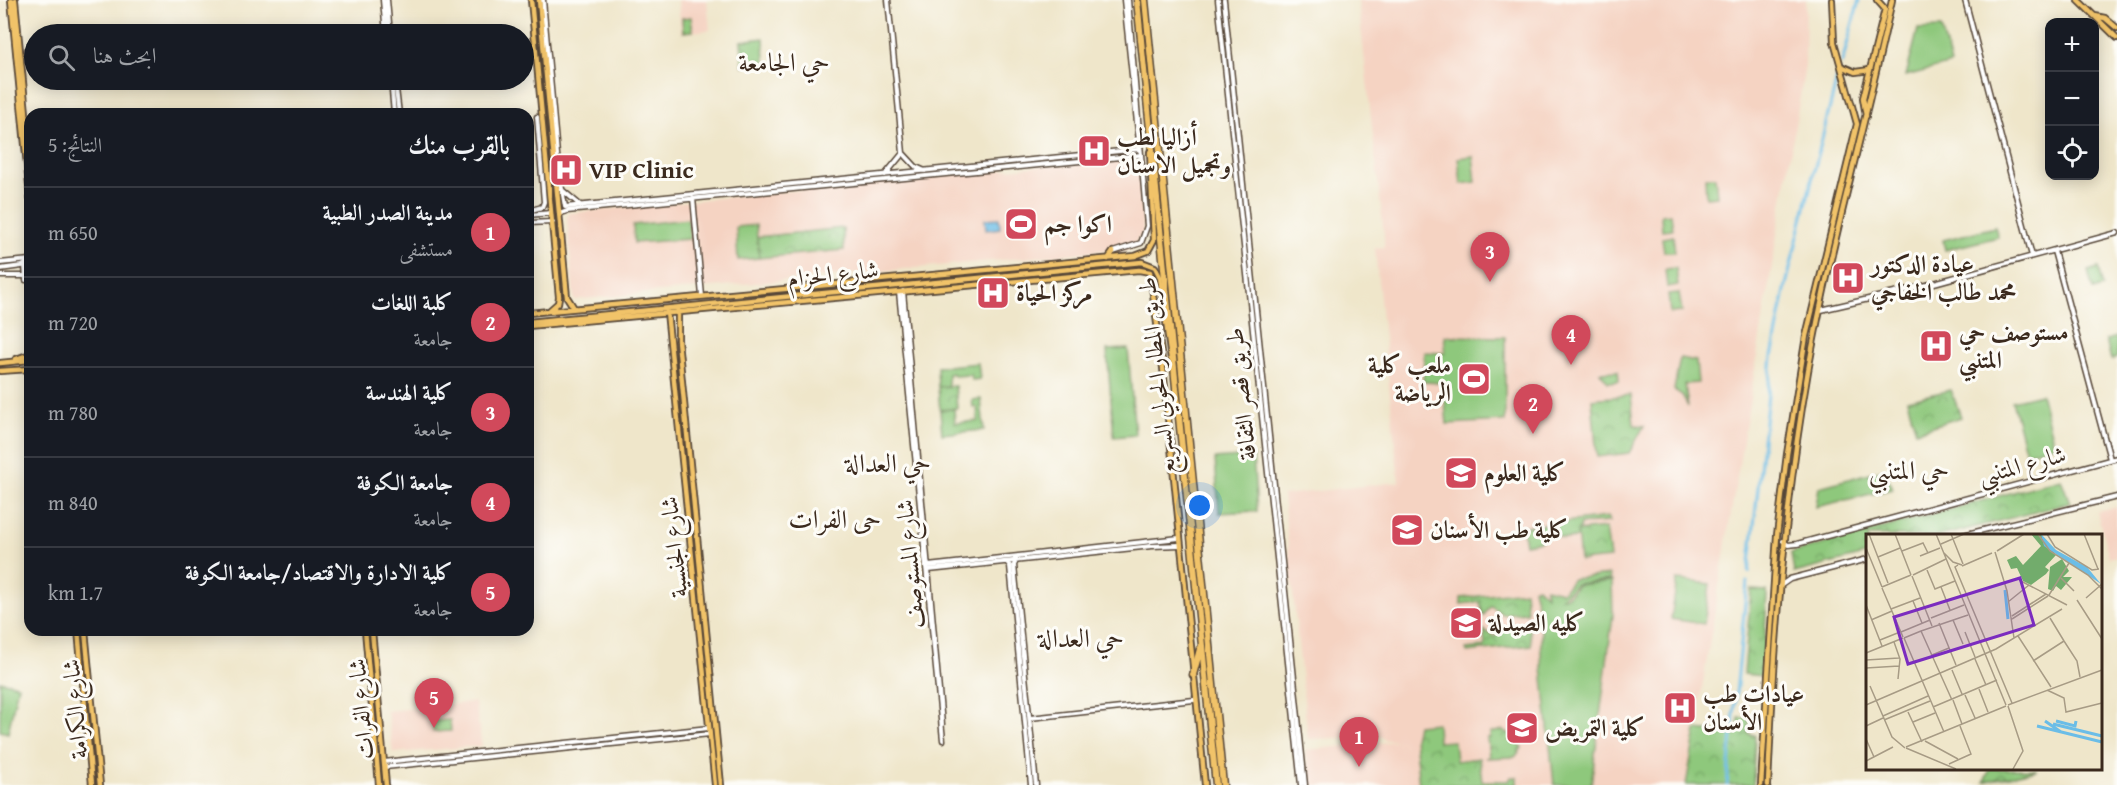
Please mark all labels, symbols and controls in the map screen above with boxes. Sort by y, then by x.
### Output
map controls [2045,18,2099,180]
button: + [2045,18,2099,72]
search box [24,24,534,90]
text: ابحث هنا [93,39,157,71]
icon: search [45,41,78,74]
district label: حي الجامعة [738,42,830,84]
button: − [2045,72,2099,126]
place label: أزاليا لطب وتجميل الاسنان [1117,119,1231,182]
text: بالقرب منك [408,125,510,164]
button: locate [2045,126,2099,180]
text: النتائج: 5 [48,130,102,159]
hospital icon: أزاليا لطب وتجميل الاسنان [1076,133,1112,169]
hospital icon: VIP Clinic [548,152,584,188]
place label: VIP Clinic [589,152,694,187]
text: مدينة الصدر الطبية [322,196,453,228]
sports icon: اكوا جم [1003,206,1039,242]
place label: اكوا جم [1044,206,1112,246]
text: 650 m [48,218,98,247]
text: 1 [485,218,496,247]
pin: 3 [1470,232,1510,282]
text: مستشفى [400,234,453,263]
place label: عيادة الدكتور محمد طالب الخفاجي [1868,246,2016,311]
street label: شارع الحزام [786,251,881,300]
hospital icon: عيادة الدكتور محمد طالب الخفاجي [1830,260,1866,296]
hospital icon: مركز الحياة [975,275,1011,311]
place label: مركز الحياة [1016,275,1092,310]
street label: طريق المطار الحولي السريع [1129,275,1189,477]
text: كلبة اللغات [371,286,453,318]
text: 720 m [48,308,98,337]
text: 2 [485,308,496,337]
place label: مستوصف حي المتنبي [1958,314,2068,382]
pin: 4 [1552,316,1590,365]
text: جامعة [414,324,453,353]
street label: طريق قصر الثقافة [1216,326,1265,462]
hospital icon: مستوصف حي المتنبي [1918,328,1954,364]
place label: ملعب كلية الرياضة [1368,347,1451,410]
sports icon: ملعب كلية الرياضة [1456,361,1492,397]
text: كلية الهندسة [366,376,453,408]
pin: 2 [1514,384,1552,434]
text: 780 m [48,398,98,427]
text: 3 [485,398,496,427]
text: جامعة [414,414,453,443]
street label: شارع المتنبي [1974,436,2071,498]
district label: حي العدالة [843,443,931,485]
district label: حي المتنبي [1869,450,1949,494]
school or university icon: كلية العلوم [1443,455,1479,491]
place label: كلية العلوم [1484,455,1566,494]
text: جامعة الكوفة [357,466,453,498]
text: 840 m [48,488,98,517]
text: 4 [485,488,496,517]
your location [1185,491,1214,520]
street label: شارع الجنسية [651,494,699,599]
street label: شارع المستوصف [886,498,936,630]
district label: حی الفرات [789,499,881,538]
text: جامعة [414,504,453,533]
school or university icon: كلية طب الأسنان [1389,512,1425,548]
place label: كلية طب الأسنان [1430,512,1568,547]
inset map [1866,534,2102,770]
text: كلية الادارة والاقتصاد/جامعة الكوفة [185,556,453,588]
text: 1.7 km [48,578,103,607]
text: 5 [485,578,496,607]
text: جامعة [414,594,453,623]
school or university icon: كليه الصيدلة [1448,605,1484,641]
place label: كليه الصيدلة [1487,605,1585,640]
district label: حي العدالة [1036,618,1124,660]
street label: شارع الكرامة [53,657,99,761]
street label: شارع الفرات [339,657,385,761]
place label: عيادات طب الأسنان [1703,676,1804,739]
pin: 5 [414,678,454,728]
hospital icon: عيادات طب الأسنان [1662,690,1698,726]
school or university icon: كلية التمريض [1504,710,1540,746]
place label: كلية التمريض [1545,710,1645,745]
pin: 1 [1340,718,1378,767]

